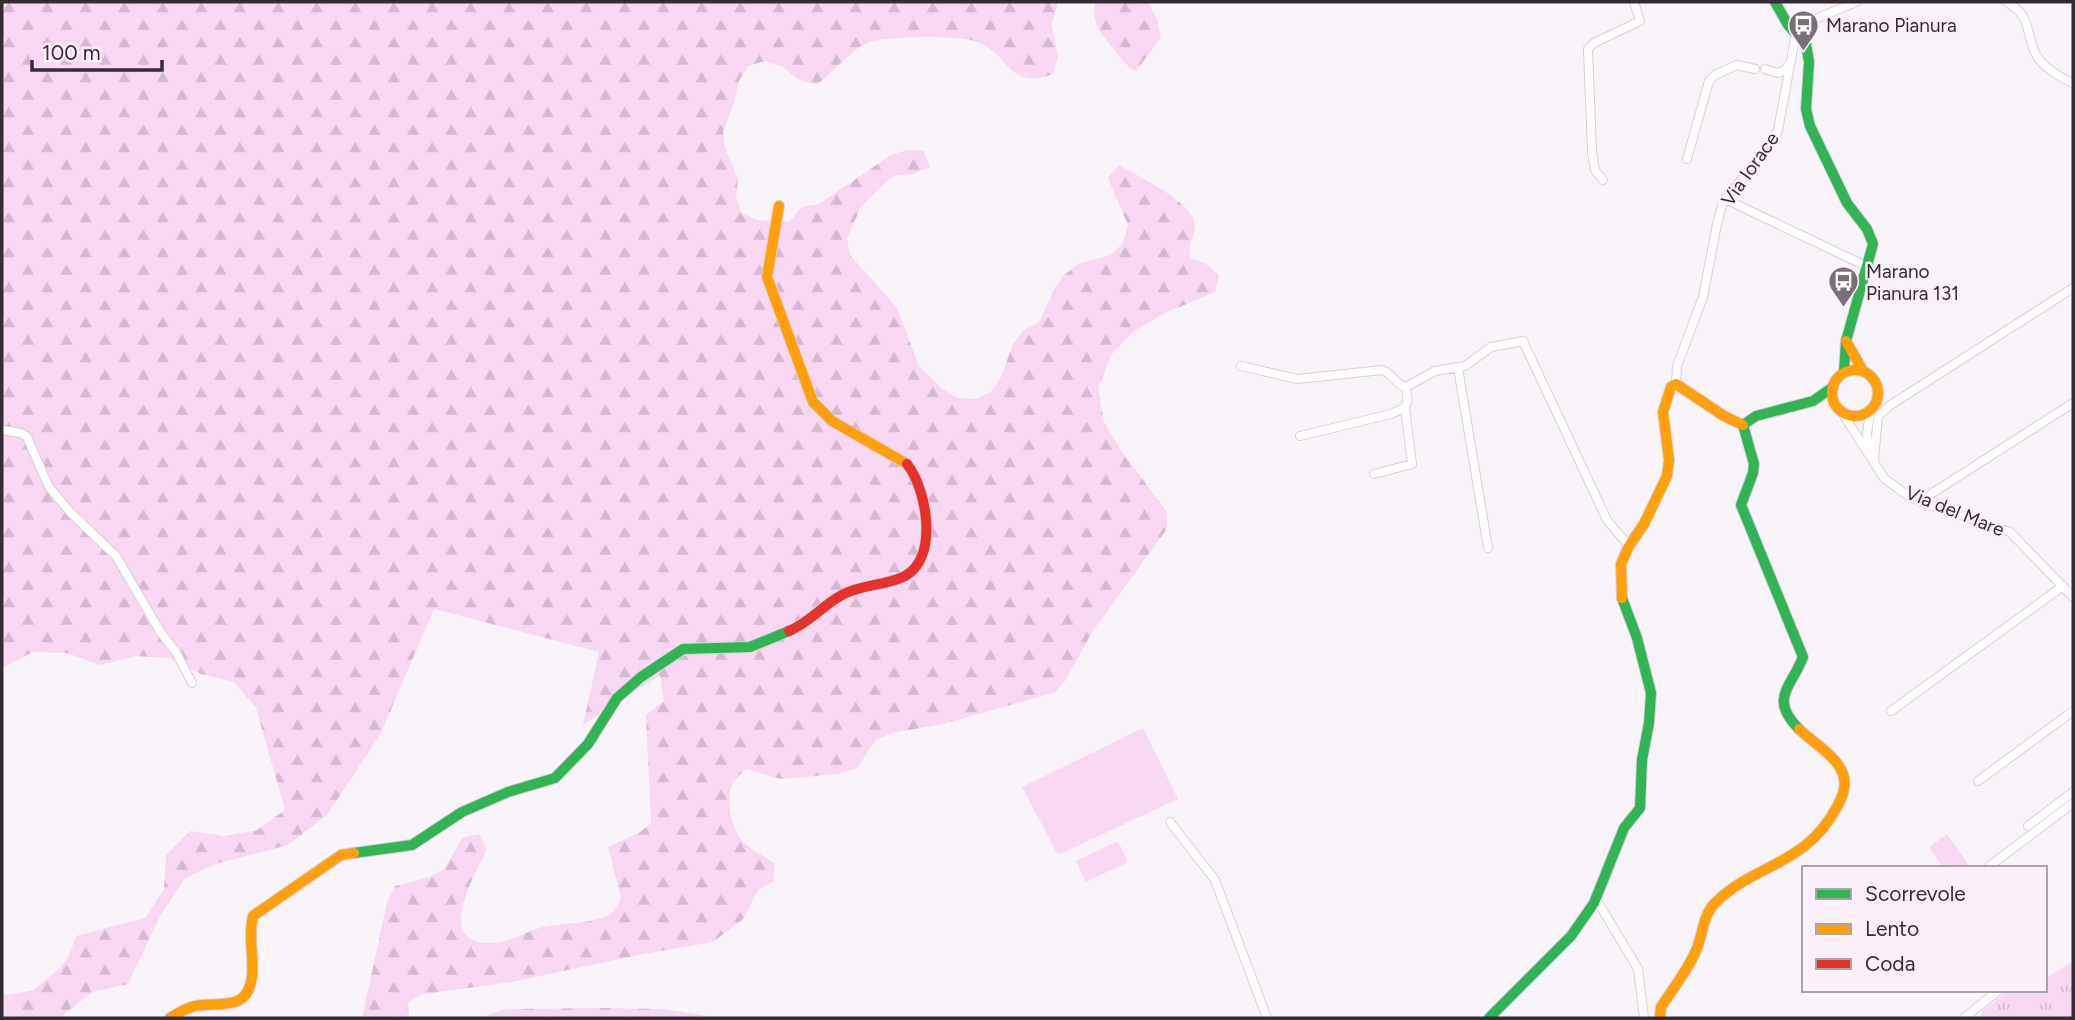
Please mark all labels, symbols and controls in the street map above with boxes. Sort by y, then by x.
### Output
bus stop icon: Marano Pianura [1786,8,1820,52]
place label: Marano Pianura [1826,14,1957,37]
scale bar [32,28,161,72]
text: 100 m [42,40,101,65]
street label: Via Iorace [1716,128,1784,210]
place label: Marano Pianura 131 [1866,260,1959,305]
bus stop icon: Marano Pianura 131 [1826,265,1860,309]
street label: Via del Mare [1902,481,2008,541]
legend [1802,866,2047,992]
text: Scorrevole [1865,881,1966,906]
text: Lento [1865,916,1919,941]
text: Coda [1865,951,1915,976]

